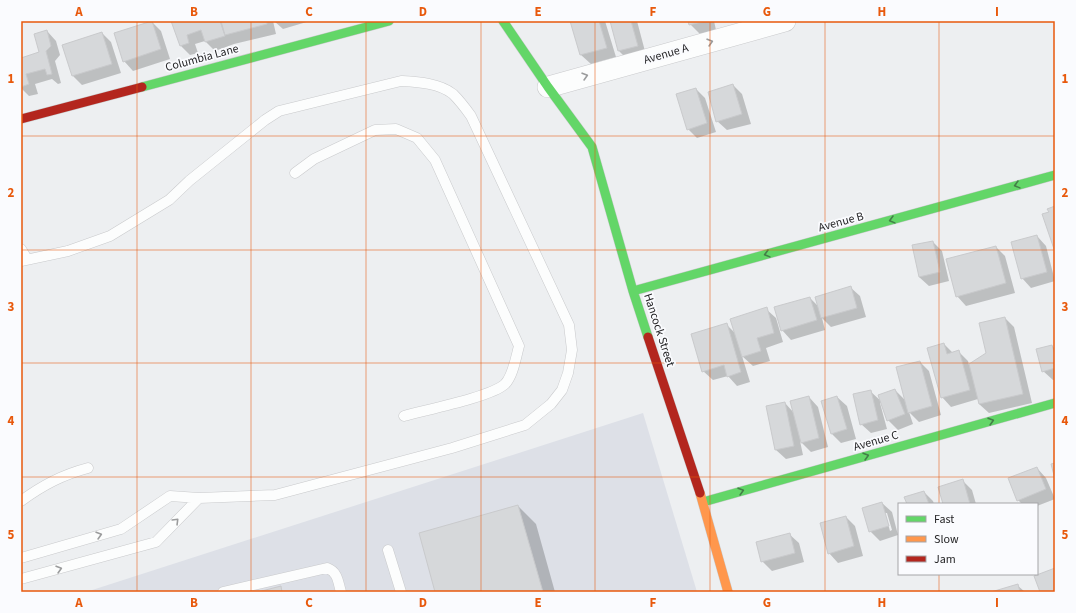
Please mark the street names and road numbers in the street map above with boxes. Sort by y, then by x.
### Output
street label: Avenue A [642,39,691,68]
street label: Columbia Lane [163,40,241,76]
street label: Avenue B [816,208,866,236]
street label: Hancock Street [639,291,679,369]
street label: Avenue C [851,426,901,456]

